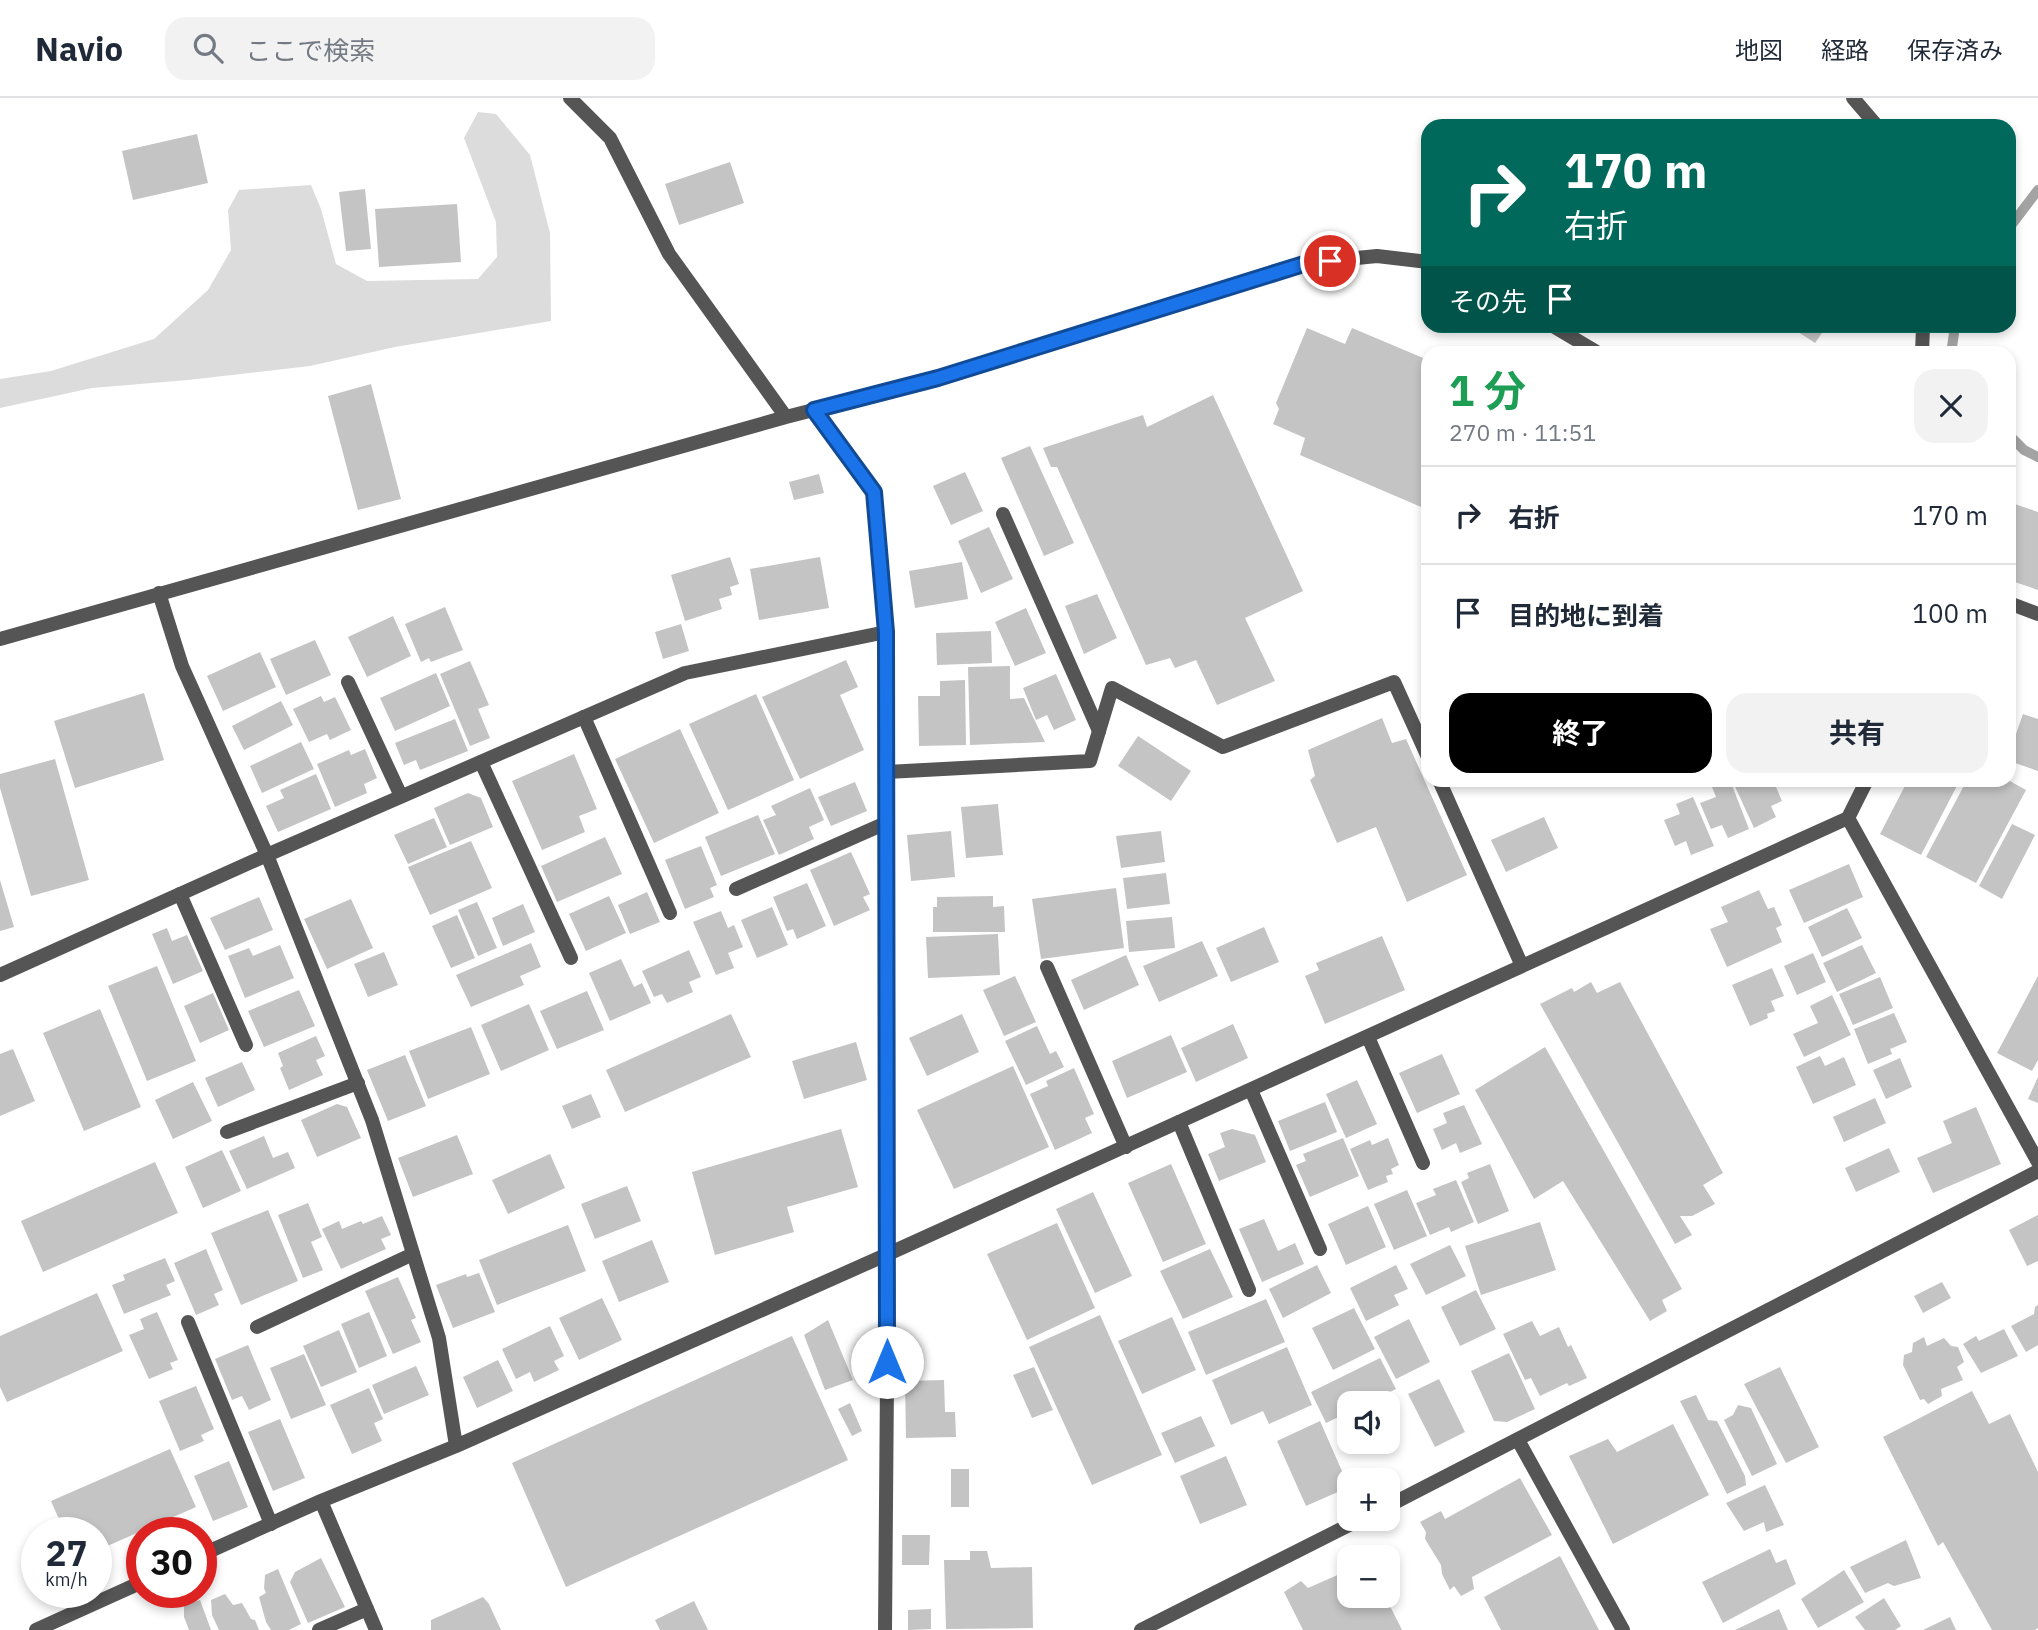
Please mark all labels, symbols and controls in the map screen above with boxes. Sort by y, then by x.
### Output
search box [165,17,655,80]
text: Navio [35,27,123,70]
icon: search [189,29,227,67]
text: ここで検索 [245,33,375,67]
text: 地図 [1735,34,1783,66]
text: 経路 [1821,34,1869,66]
text: 保存済み [1907,34,2003,66]
text: 170 m [1564,138,1708,201]
icon: right [1449,147,1540,238]
text: 右折 [1564,204,1628,246]
pin [1300,231,1360,291]
icon: arrive [1311,242,1349,280]
icon: arrive [1541,280,1579,318]
text: その先 [1449,284,1527,318]
text: 1 分 [1449,363,1526,418]
button: close [1914,369,1988,443]
text: 270 m · 11:51 [1449,417,1596,447]
icon: right [1449,496,1487,534]
text: 170 m [1912,498,1988,532]
text: 右折 [1508,500,1560,534]
icon: arrive [1449,594,1487,632]
text: 100 m [1912,596,1988,630]
text: 目的地に到着 [1508,598,1664,632]
button: 終了 [1449,693,1712,773]
button: 共有 [1726,693,1988,773]
position arrow [850,1325,924,1399]
map controls [1337,1391,1400,1608]
button: sound [1337,1391,1400,1454]
button: + [1337,1468,1400,1531]
speed limit sign: 30 [126,1517,217,1608]
text: 27 [45,1530,88,1576]
button: − [1337,1545,1400,1608]
text: km/h [45,1568,88,1591]

